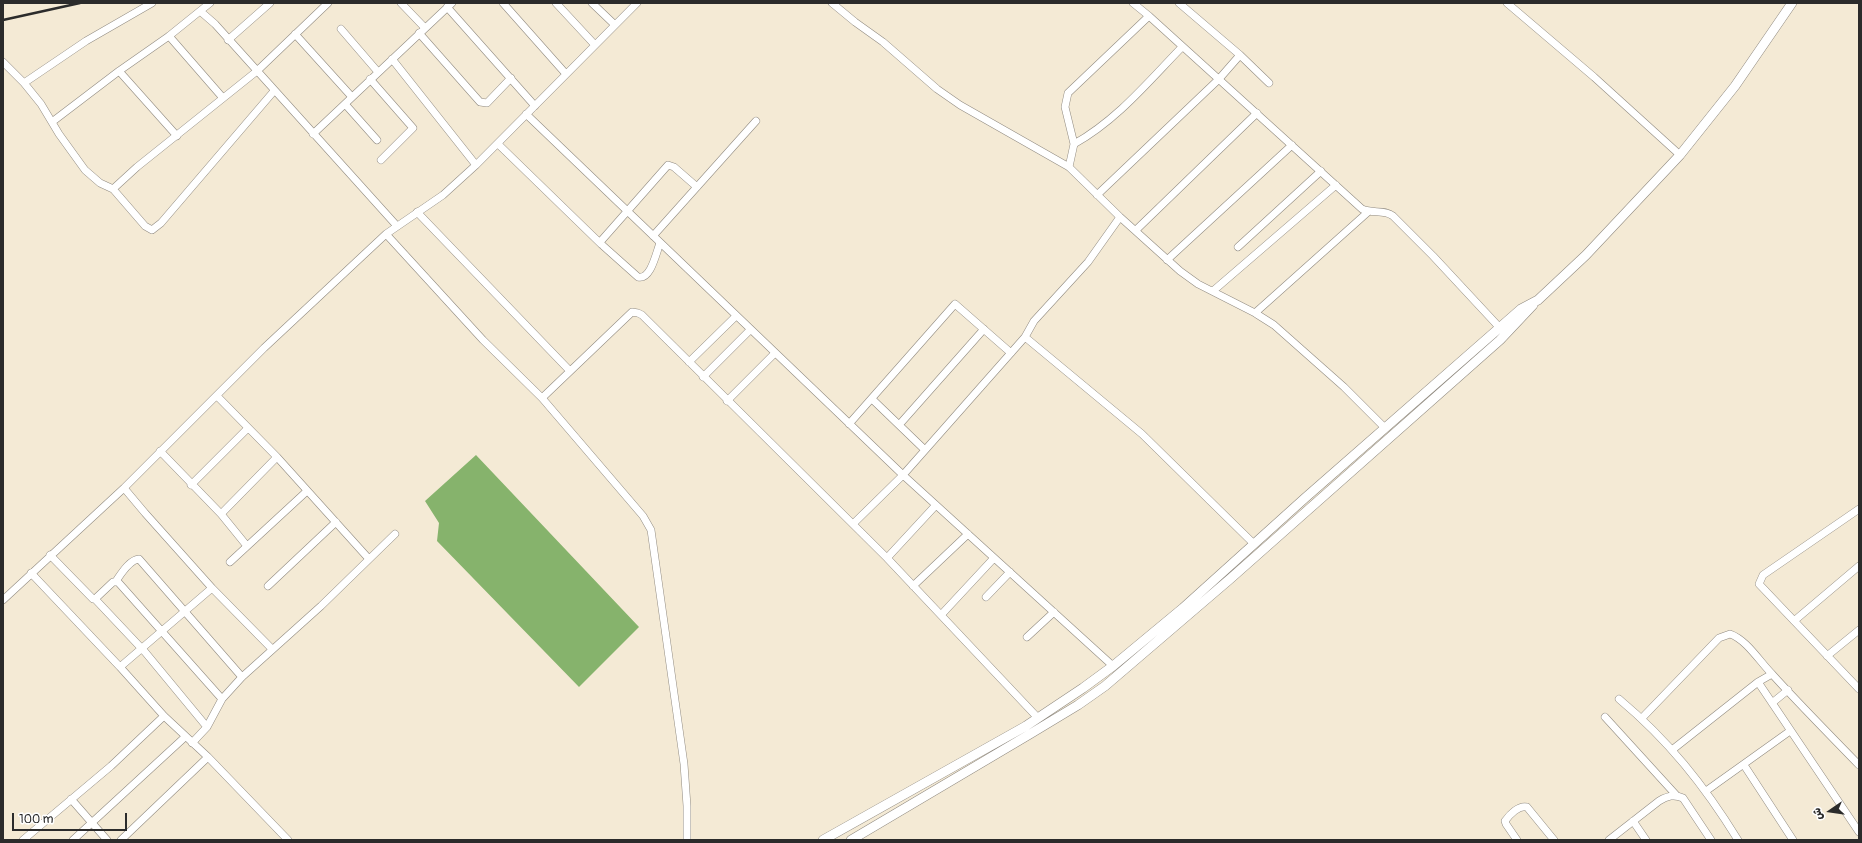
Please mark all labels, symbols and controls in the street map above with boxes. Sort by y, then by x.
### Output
north arrow [1810,791,1850,831]
scale bar [14,805,129,831]
text: ش [1810,806,1826,821]
text: 100 m [19,812,53,827]

